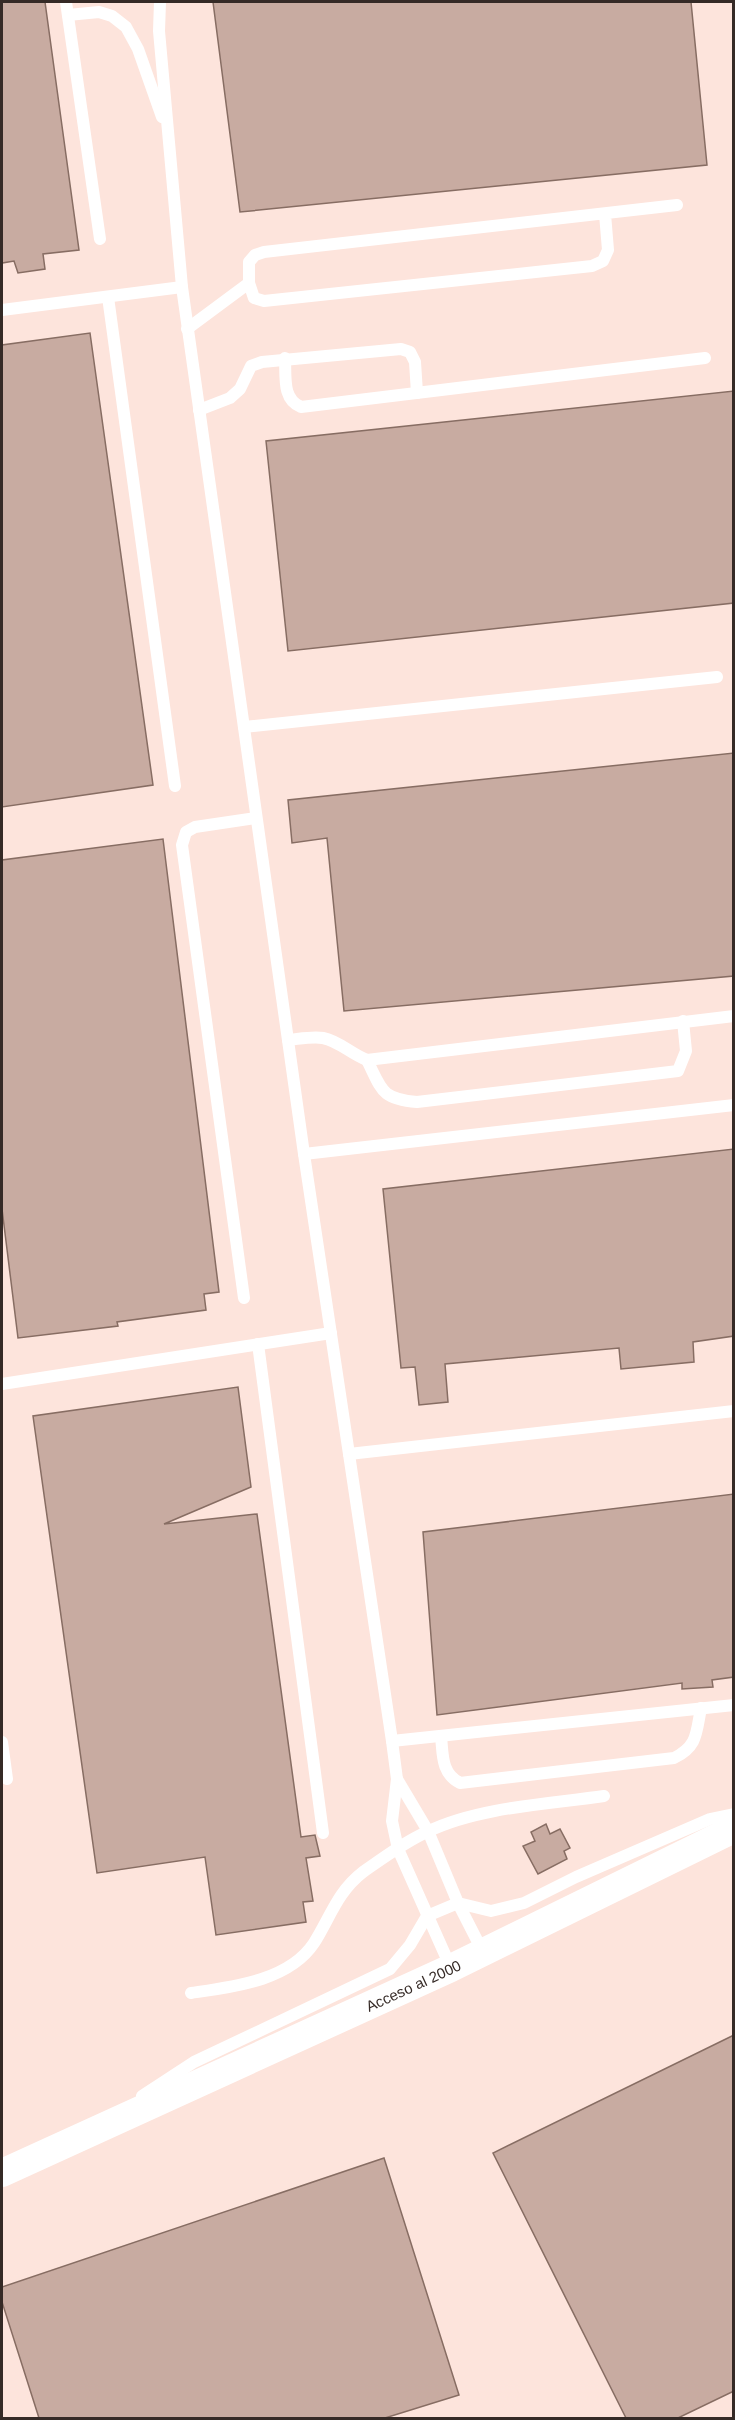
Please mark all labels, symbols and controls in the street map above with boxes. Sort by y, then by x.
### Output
street label: Acceso al 2000 [363,1956,463,2014]

